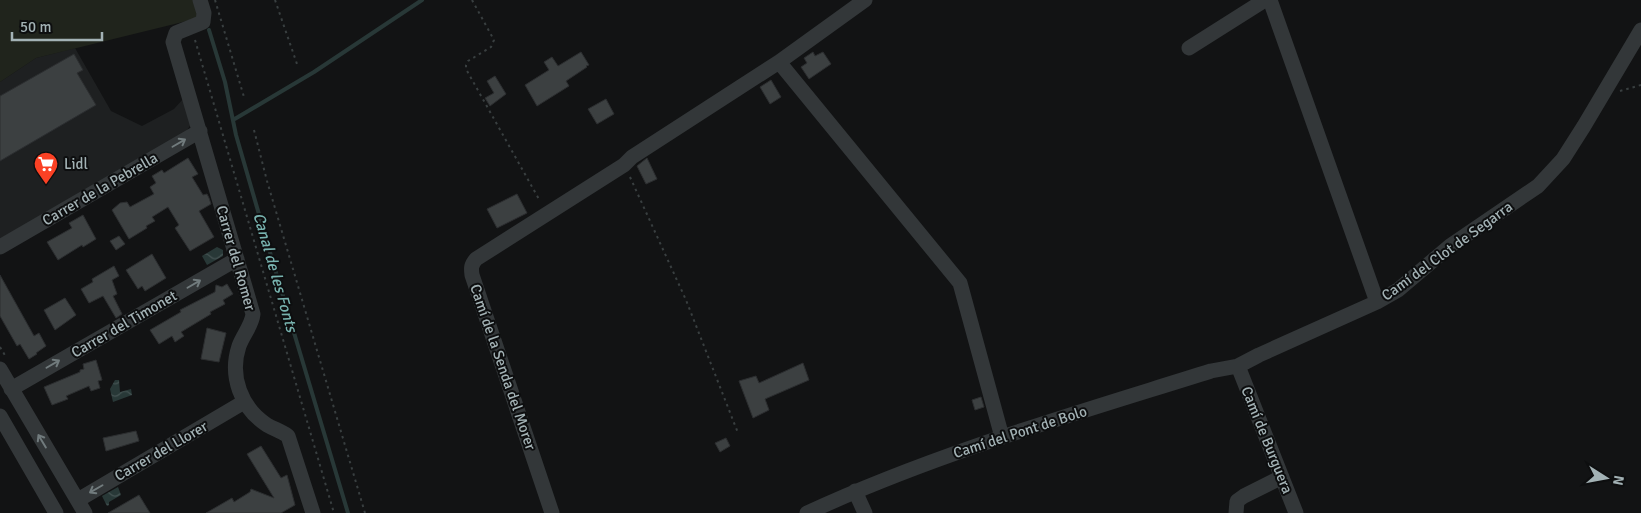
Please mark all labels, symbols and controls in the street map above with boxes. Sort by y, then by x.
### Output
scale bar [12,10,102,42]
text: 50 m [20,18,51,36]
one-way arrow [171,138,185,148]
street label: Carrer de la Pebrella [39,149,161,229]
supermarket icon: Lidl [33,151,59,185]
place label: Lidl [64,155,88,173]
street label: Camí del Clot de Segarra [1378,198,1516,304]
street label: Carrer del Romer [212,203,260,313]
water label: Canal de les Fonts [248,210,302,336]
one-way arrow [187,278,201,288]
street label: Camí de la Senda del Morer [466,282,540,453]
street label: Carrer del Timonet [68,286,180,362]
one-way arrow [46,359,61,369]
street label: Camí de Burguera [1237,384,1297,496]
street label: Camí del Pont de Bolo [951,402,1089,462]
street label: Carrer del Llorer [111,417,211,485]
one-way arrow [37,434,47,448]
north arrow [1581,453,1631,503]
text: N [1609,474,1628,487]
one-way arrow [90,484,104,494]

